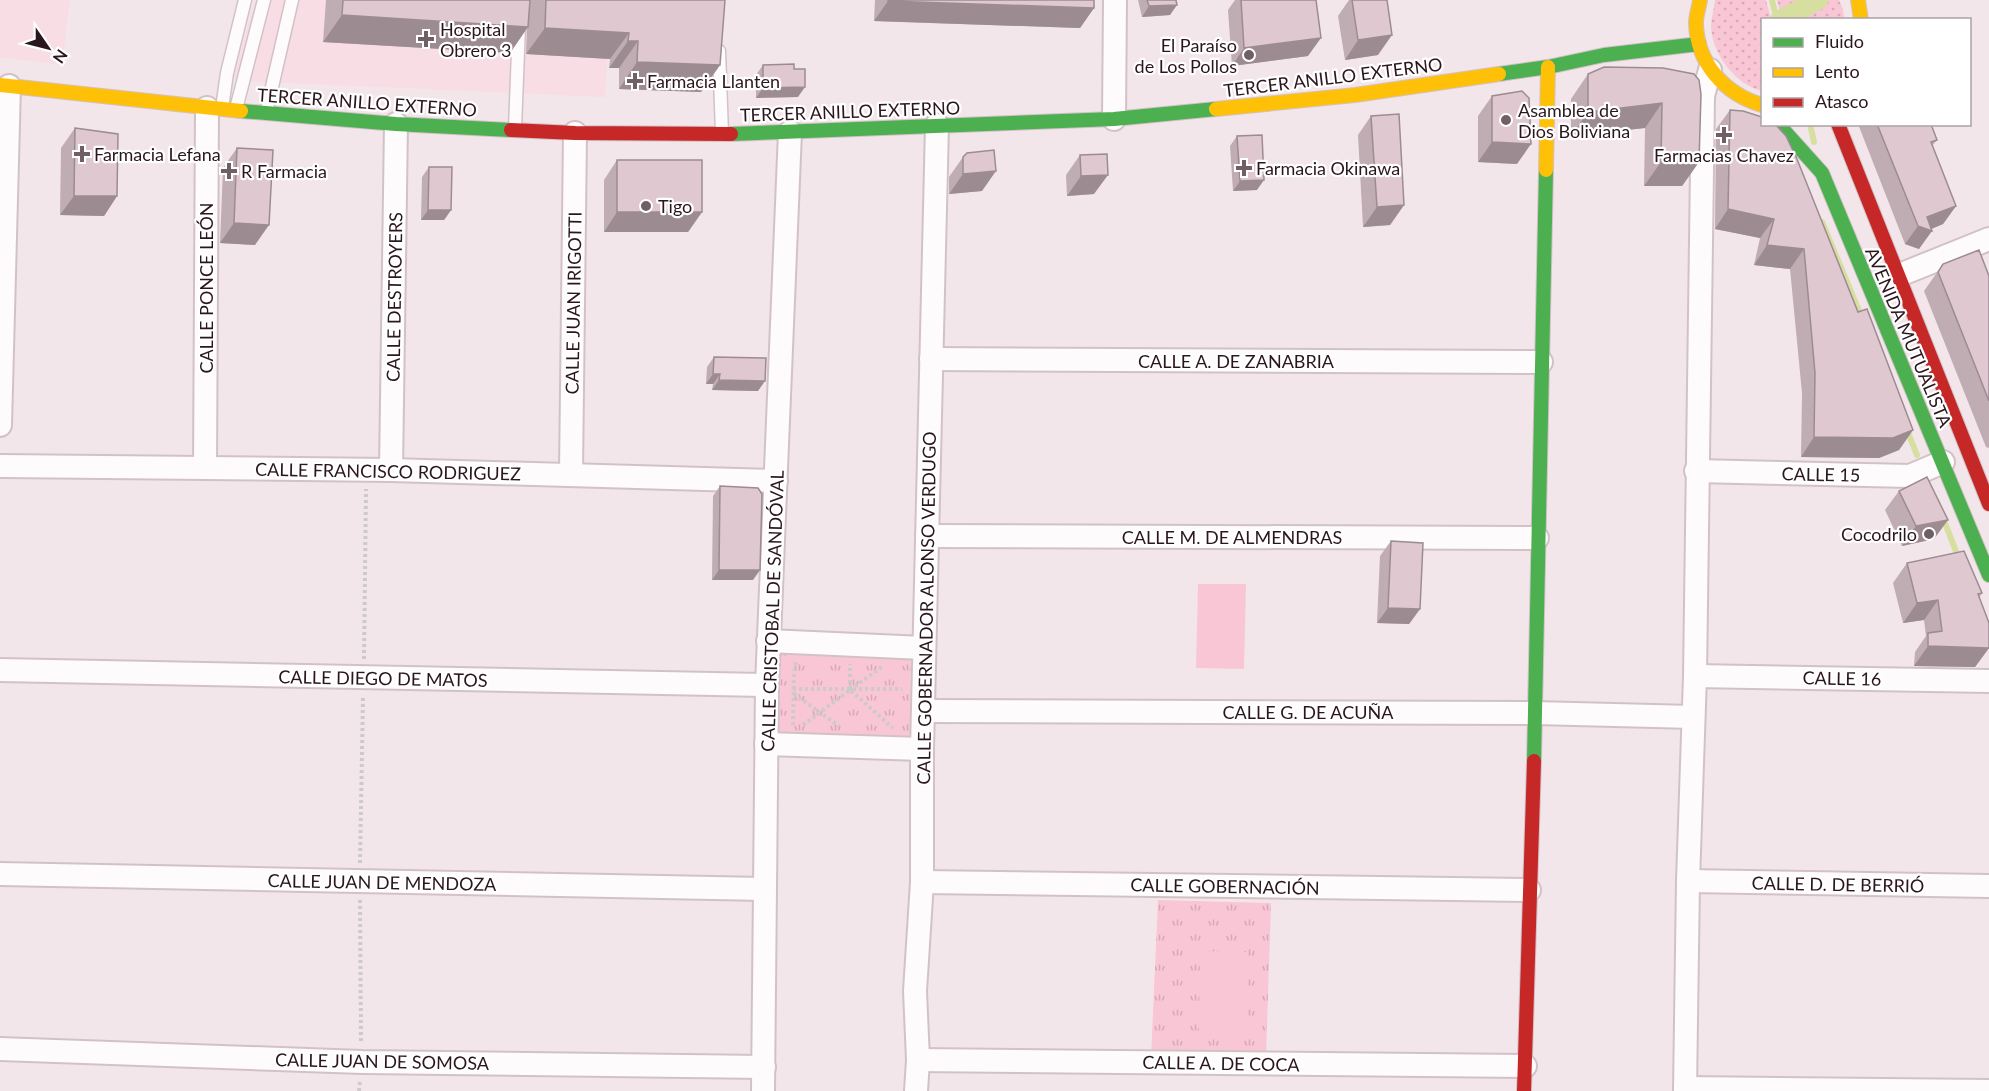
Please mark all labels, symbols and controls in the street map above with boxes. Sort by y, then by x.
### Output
north arrow [18,18,78,78]
place label: Hospital Obrero 3 [440,18,511,61]
legend [1761,18,1971,126]
marker: Hospital Obrero 3 [417,30,435,48]
text: Fluido [1815,30,1864,52]
place label: El Paraíso de Los Pollos [1135,34,1237,77]
text: N [49,46,72,67]
marker: El Paraíso de Los Pollos [1242,48,1256,62]
street label: TERCER ANILLO EXTERNO [1222,53,1444,101]
text: Lento [1815,60,1860,82]
place label: Farmacia Llanten [647,70,780,92]
marker: Farmacia Llanten [628,74,642,88]
street label: TERCER ANILLO EXTERNO [256,83,478,121]
text: Atasco [1815,90,1868,112]
street label: TERCER ANILLO EXTERNO [740,96,960,126]
place label: Asamblea de Dios Boliviana [1518,99,1630,142]
marker: Asamblea de Dios Boliviana [1499,113,1513,127]
marker: Farmacias Chavez [1717,128,1731,142]
place label: Farmacia Lefana [94,143,221,165]
place label: Farmacias Chavez [1654,144,1794,166]
marker: Farmacia Lefana [75,147,89,161]
place label: Farmacia Okinawa [1256,157,1400,179]
place label: R Farmacia [241,160,327,182]
marker: Farmacia Okinawa [1237,161,1251,175]
marker: R Farmacia [222,164,236,178]
place label: Tigo [658,195,692,217]
marker: Tigo [639,199,653,213]
street label: CALLE PONCE LEÓN [195,202,217,374]
street label: CALLE JUAN IRIGOTTI [560,211,586,395]
street label: CALLE DESTROYERS [382,212,406,382]
street label: AVENIDA MUTUALISTA [1861,244,1957,431]
street label: CALLE A. DE ZANABRIA [1138,350,1335,372]
street label: CALLE GOBERNADOR ALONSO VERDUGO [912,431,940,785]
street label: CALLE FRANCISCO RODRIGUEZ [255,458,521,484]
street label: CALLE 15 [1782,462,1860,486]
street label: CALLE CRISTOBAL DE SANDÓVAL [756,470,788,752]
place label: Cocodrilo [1841,523,1917,545]
street label: CALLE M. DE ALMENDRAS [1122,526,1342,548]
marker: Cocodrilo [1922,527,1936,541]
street label: CALLE DIEGO DE MATOS [278,665,488,691]
street label: CALLE 16 [1803,666,1881,690]
street label: CALLE G. DE ACUÑA [1223,701,1394,723]
street label: CALLE JUAN DE MENDOZA [268,869,497,895]
street label: CALLE D. DE BERRIÓ [1752,871,1924,897]
street label: CALLE GOBERNACIÓN [1130,873,1320,899]
street label: CALLE JUAN DE SOMOSA [275,1048,490,1074]
street label: CALLE A. DE COCA [1142,1051,1301,1075]

